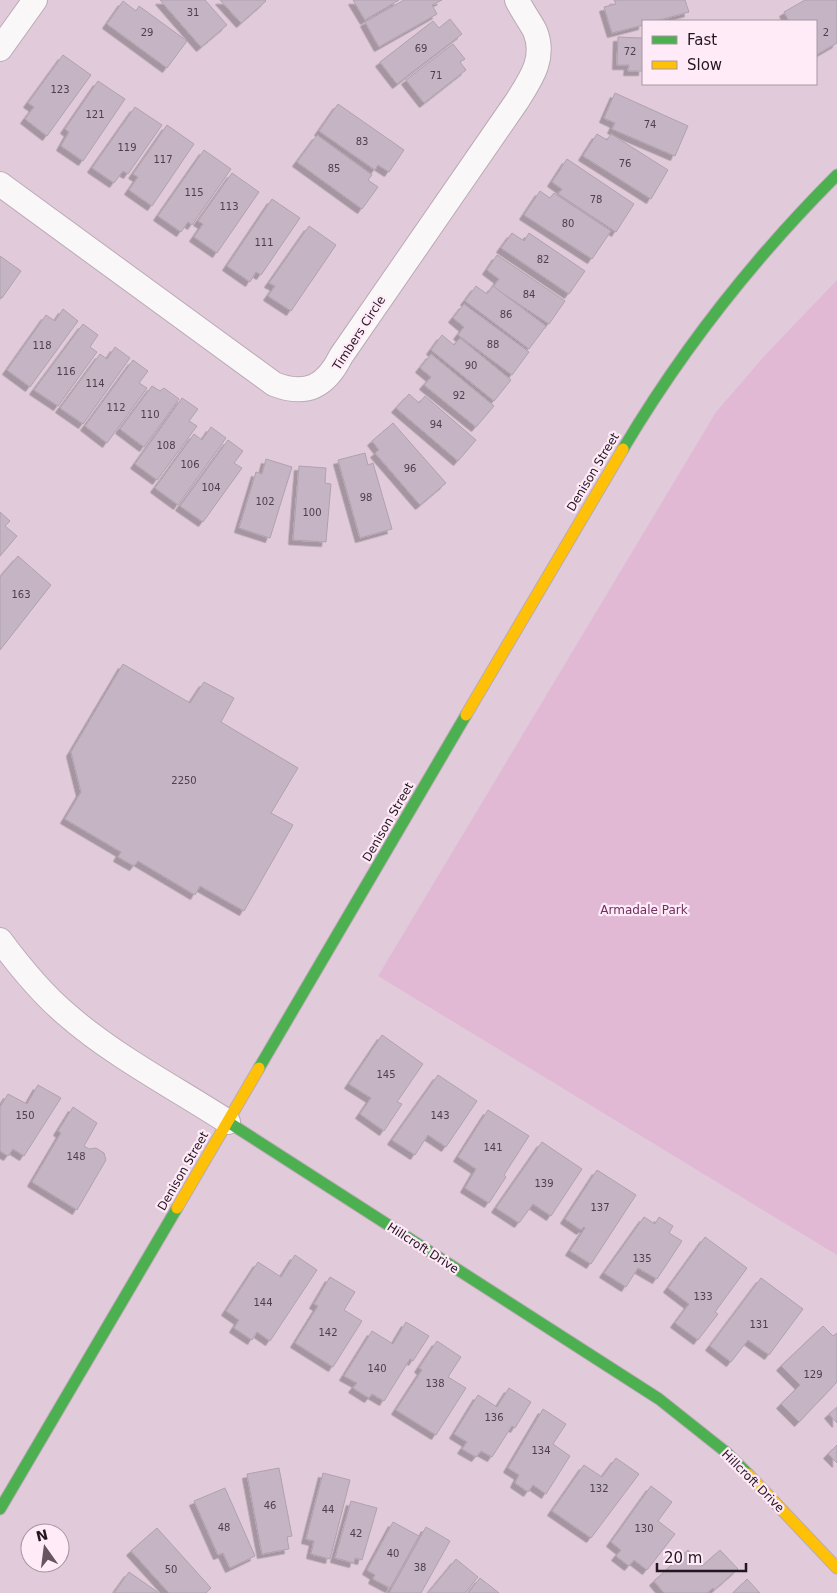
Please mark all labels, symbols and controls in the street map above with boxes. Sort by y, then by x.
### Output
house number: 31 [187,7,199,18]
legend [642,20,817,85]
house number: 29 [141,27,153,38]
house number: 2 [823,27,829,38]
text: Fast [687,31,717,49]
house number: 69 [415,43,427,54]
house number: 72 [624,46,636,57]
text: Slow [687,56,722,74]
house number: 71 [430,70,442,81]
house number: 123 [50,84,70,95]
house number: 121 [85,109,105,120]
house number: 74 [644,119,656,130]
house number: 83 [356,136,368,147]
house number: 119 [117,142,137,153]
house number: 117 [153,154,173,165]
house number: 76 [619,158,631,169]
house number: 85 [328,163,340,174]
house number: 115 [184,187,204,198]
house number: 78 [590,194,602,205]
house number: 113 [219,201,239,212]
house number: 80 [562,218,574,229]
house number: 111 [254,237,274,248]
house number: 82 [537,254,549,265]
house number: 84 [523,289,535,300]
street label: Timbers Circle [329,293,388,374]
house number: 86 [500,309,512,320]
house number: 88 [487,339,499,350]
house number: 118 [32,340,52,351]
house number: 90 [465,360,477,371]
house number: 116 [56,366,76,377]
house number: 114 [85,378,105,389]
house number: 92 [453,390,465,401]
house number: 112 [106,402,126,413]
house number: 110 [140,409,160,420]
house number: 94 [430,419,442,430]
street label: Denison Street [564,430,622,514]
house number: 108 [156,440,176,451]
house number: 106 [180,459,200,470]
house number: 96 [404,463,416,474]
house number: 104 [201,482,221,493]
house number: 98 [360,492,372,503]
house number: 102 [255,496,275,507]
house number: 100 [302,507,322,518]
house number: 163 [11,589,31,600]
house number: 2250 [171,775,197,786]
street label: Denison Street [360,780,416,864]
park label: Armadale Park [600,903,688,917]
house number: 145 [376,1069,396,1080]
house number: 150 [15,1110,35,1121]
house number: 143 [430,1110,450,1121]
street label: Denison Street [155,1129,211,1213]
house number: 141 [483,1142,503,1153]
house number: 148 [66,1151,86,1162]
house number: 139 [534,1178,554,1189]
house number: 137 [590,1202,610,1213]
street label: Hillcroft Drive [385,1220,461,1276]
house number: 135 [632,1253,652,1264]
house number: 133 [693,1291,713,1302]
house number: 144 [253,1297,273,1308]
house number: 131 [749,1319,769,1330]
house number: 142 [318,1327,338,1338]
house number: 140 [367,1363,387,1374]
house number: 129 [803,1369,823,1380]
house number: 138 [425,1378,445,1389]
house number: 136 [484,1412,504,1423]
house number: 134 [531,1445,551,1456]
street label: Hillcroft Drive [719,1447,787,1515]
house number: 132 [589,1483,609,1494]
house number: 46 [264,1500,276,1511]
house number: 44 [322,1504,334,1515]
house number: 48 [218,1522,230,1533]
north arrow [20,1523,70,1573]
house number: 130 [634,1523,654,1534]
text: N [34,1526,49,1545]
house number: 42 [350,1528,362,1539]
scale bar [657,1540,746,1572]
house number: 40 [387,1548,399,1559]
text: 20 m [664,1549,702,1567]
house number: 38 [414,1562,426,1573]
house number: 50 [165,1564,177,1575]

